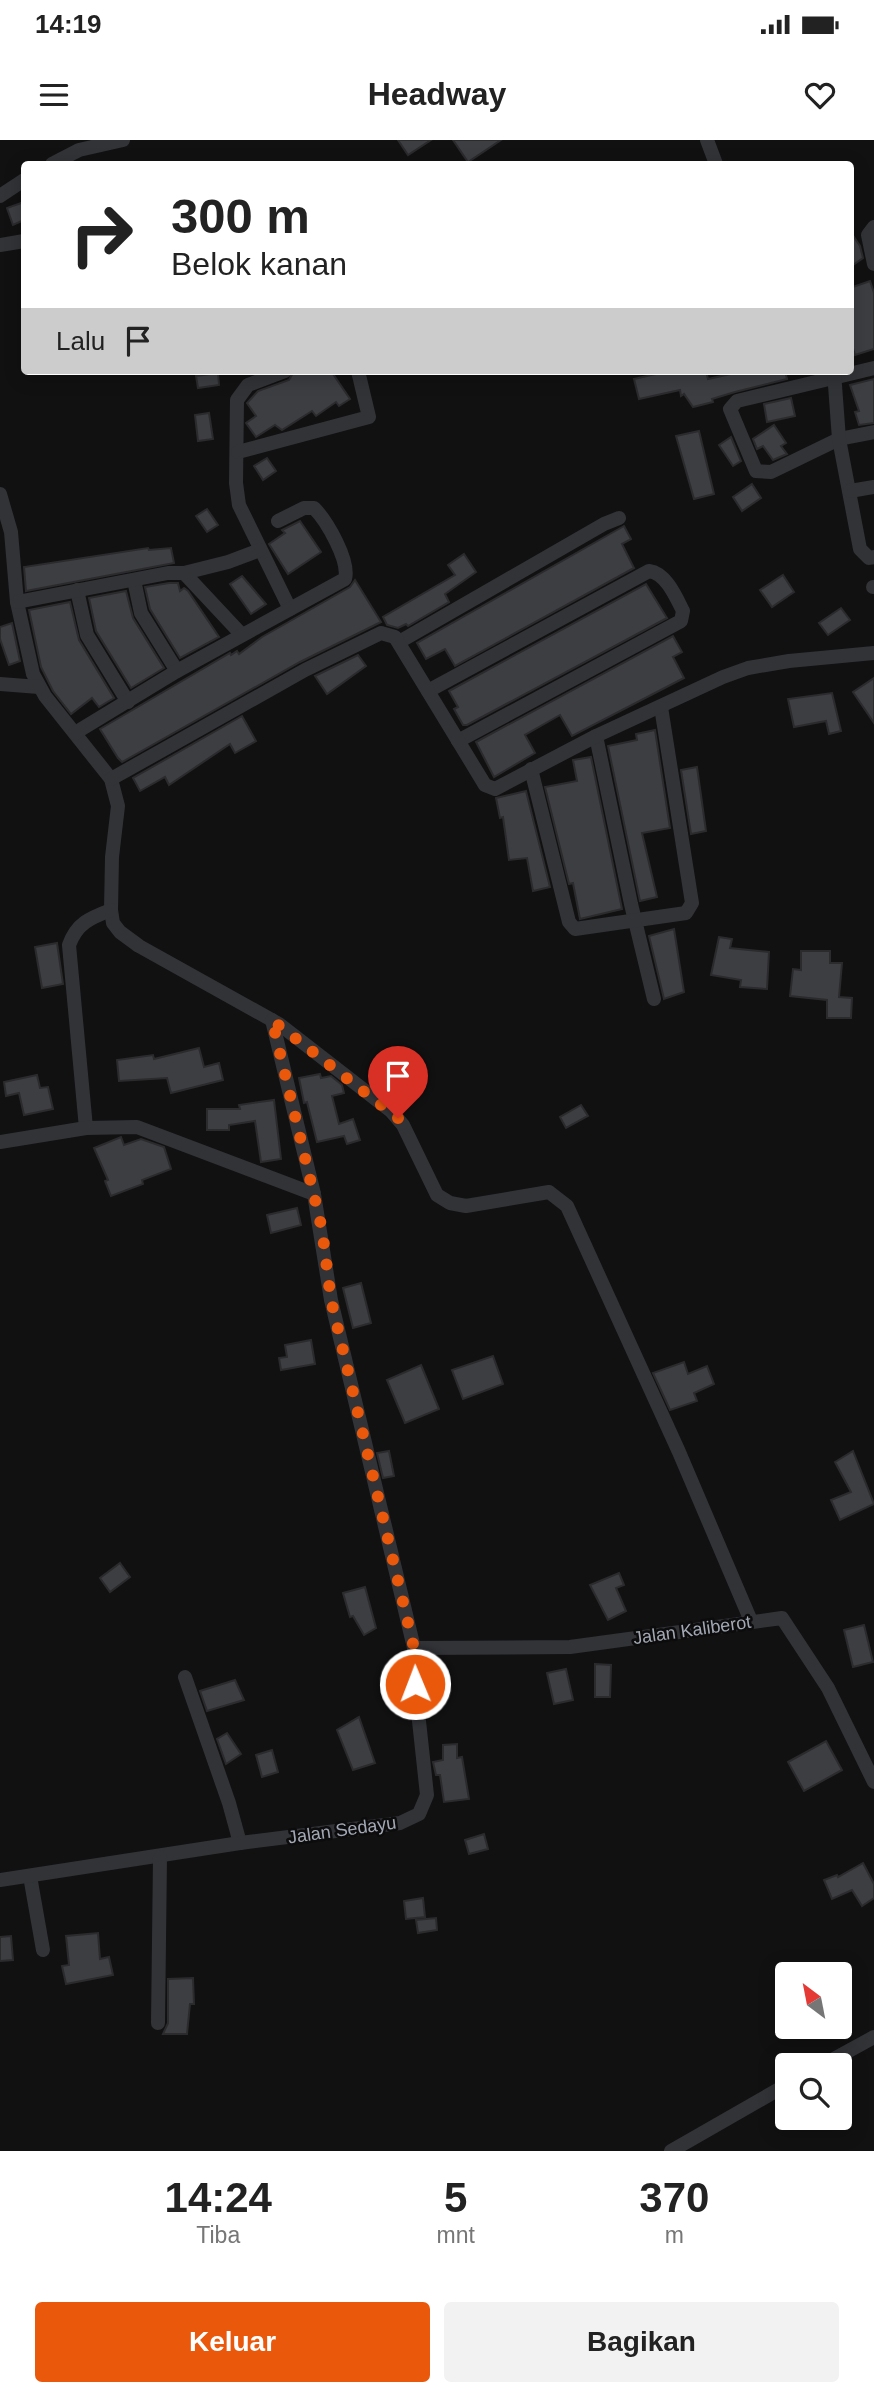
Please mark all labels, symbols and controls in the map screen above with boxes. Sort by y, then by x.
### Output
text: 14:19 [35,9,102,39]
icon: menu [35,76,73,114]
text: Headway [368,76,506,112]
icon: heart [801,76,839,114]
icon: right [56,189,147,280]
text: 300 m [171,189,310,243]
text: Belok kanan [171,246,347,282]
icon: arrive [119,322,157,360]
text: Lalu [56,326,105,356]
pin [368,1046,428,1118]
icon: arrive [379,1057,417,1095]
street label: Jalan Kaliberot [632,1612,752,1648]
position arrow [378,1647,452,1721]
street label: Jalan Sedayu [287,1813,397,1847]
north arrow [775,1962,852,2039]
map controls [775,1962,852,2130]
button: search [775,2053,852,2130]
text: 14:24 [165,2174,272,2221]
text: 5 [444,2174,467,2221]
text: 370 [639,2174,709,2221]
text: Tiba [196,2222,240,2248]
text: mnt [436,2222,475,2248]
text: m [665,2222,684,2248]
button: Keluar [35,2302,430,2382]
button: Bagikan [444,2302,839,2382]

